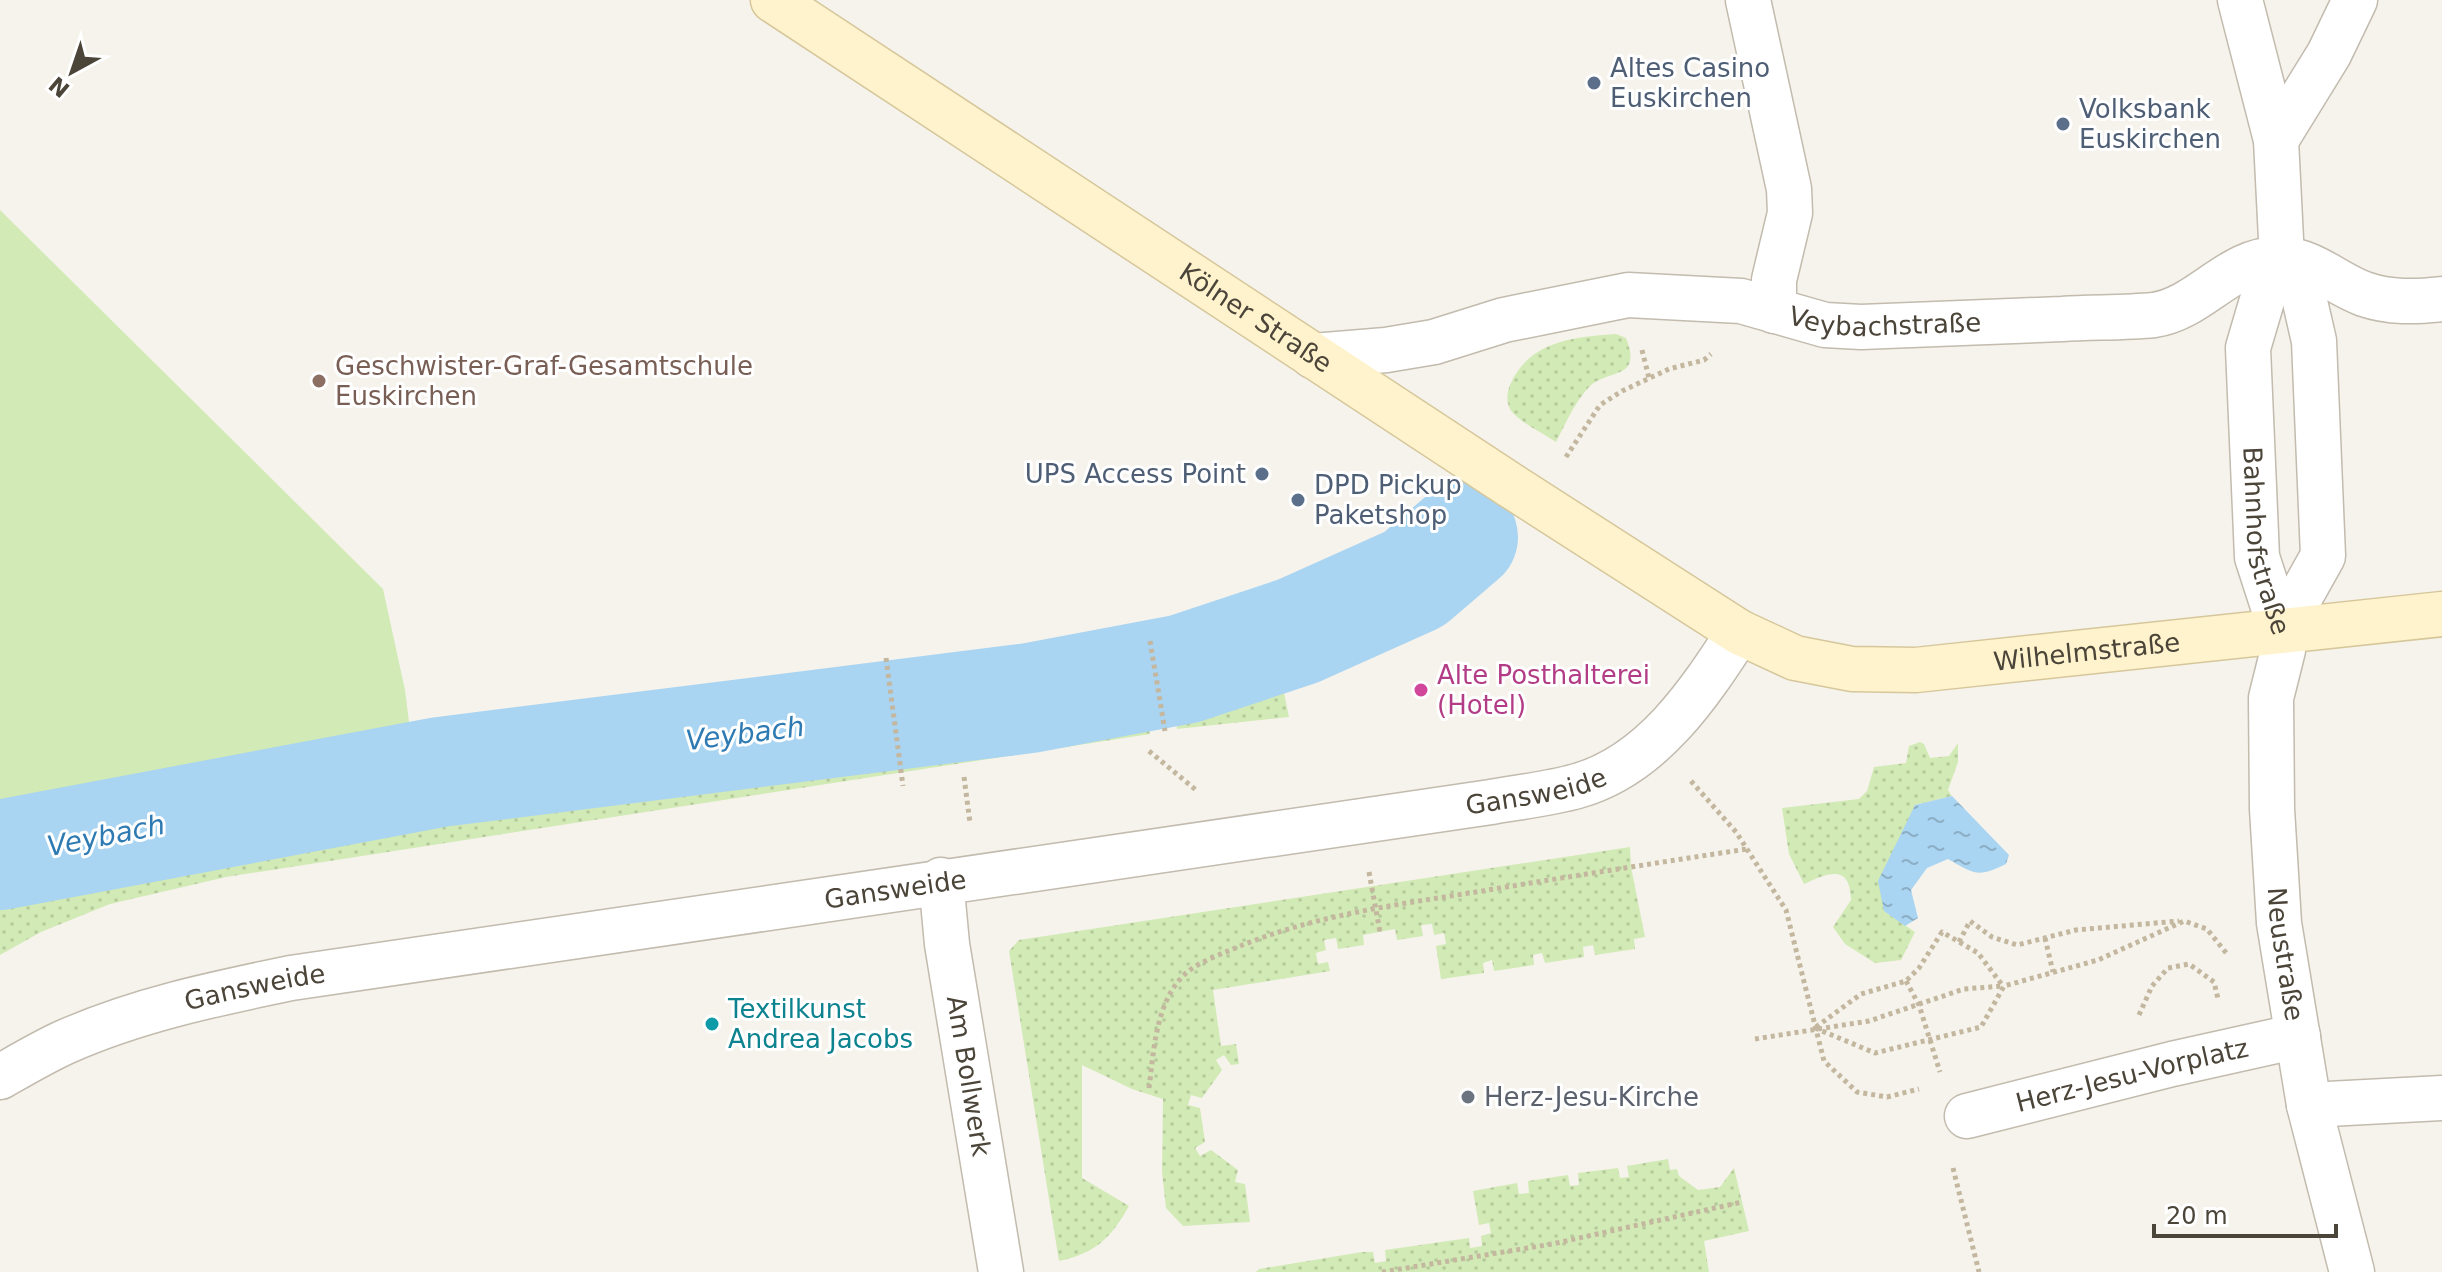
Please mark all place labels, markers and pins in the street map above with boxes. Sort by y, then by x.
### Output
place label: Altes Casino Euskirchen [1610,53,1770,113]
marker: Altes Casino Euskirchen [1585,74,1603,92]
place label: Volksbank Euskirchen [2079,94,2221,154]
marker: Volksbank Euskirchen [2054,115,2072,133]
place label: Geschwister-Graf-Gesamtschule Euskirchen [335,351,753,411]
marker: Geschwister-Graf-Gesamtschule Euskirchen [310,372,328,390]
place label: UPS Access Point [1025,459,1246,489]
marker: UPS Access Point [1253,465,1271,483]
place label: DPD Pickup Paketshop [1314,470,1462,530]
marker: DPD Pickup Paketshop [1289,491,1307,509]
place label: Alte Posthalterei (Hotel) [1437,660,1650,720]
marker: Alte Posthalterei (Hotel) [1412,681,1430,699]
place label: Textilkunst Andrea Jacobs [727,994,913,1054]
marker: Textilkunst Andrea Jacobs [703,1015,721,1033]
place label: Herz-Jesu-Kirche [1484,1082,1699,1112]
marker: Herz-Jesu-Kirche [1459,1088,1477,1106]

